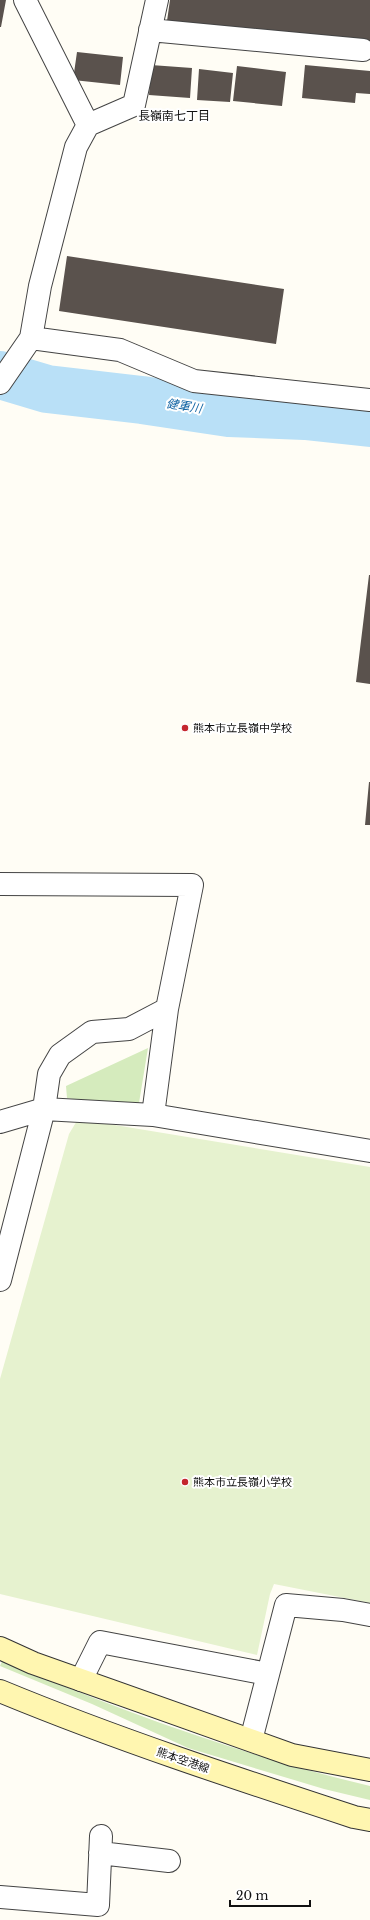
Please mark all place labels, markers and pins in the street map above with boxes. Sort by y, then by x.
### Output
place label: 熊本市立長嶺中学校 [193,721,292,735]
marker: 熊本市立長嶺中学校 [180,723,190,733]
place label: 熊本市立長嶺小学校 [193,1475,292,1489]
marker: 熊本市立長嶺小学校 [180,1477,190,1487]

